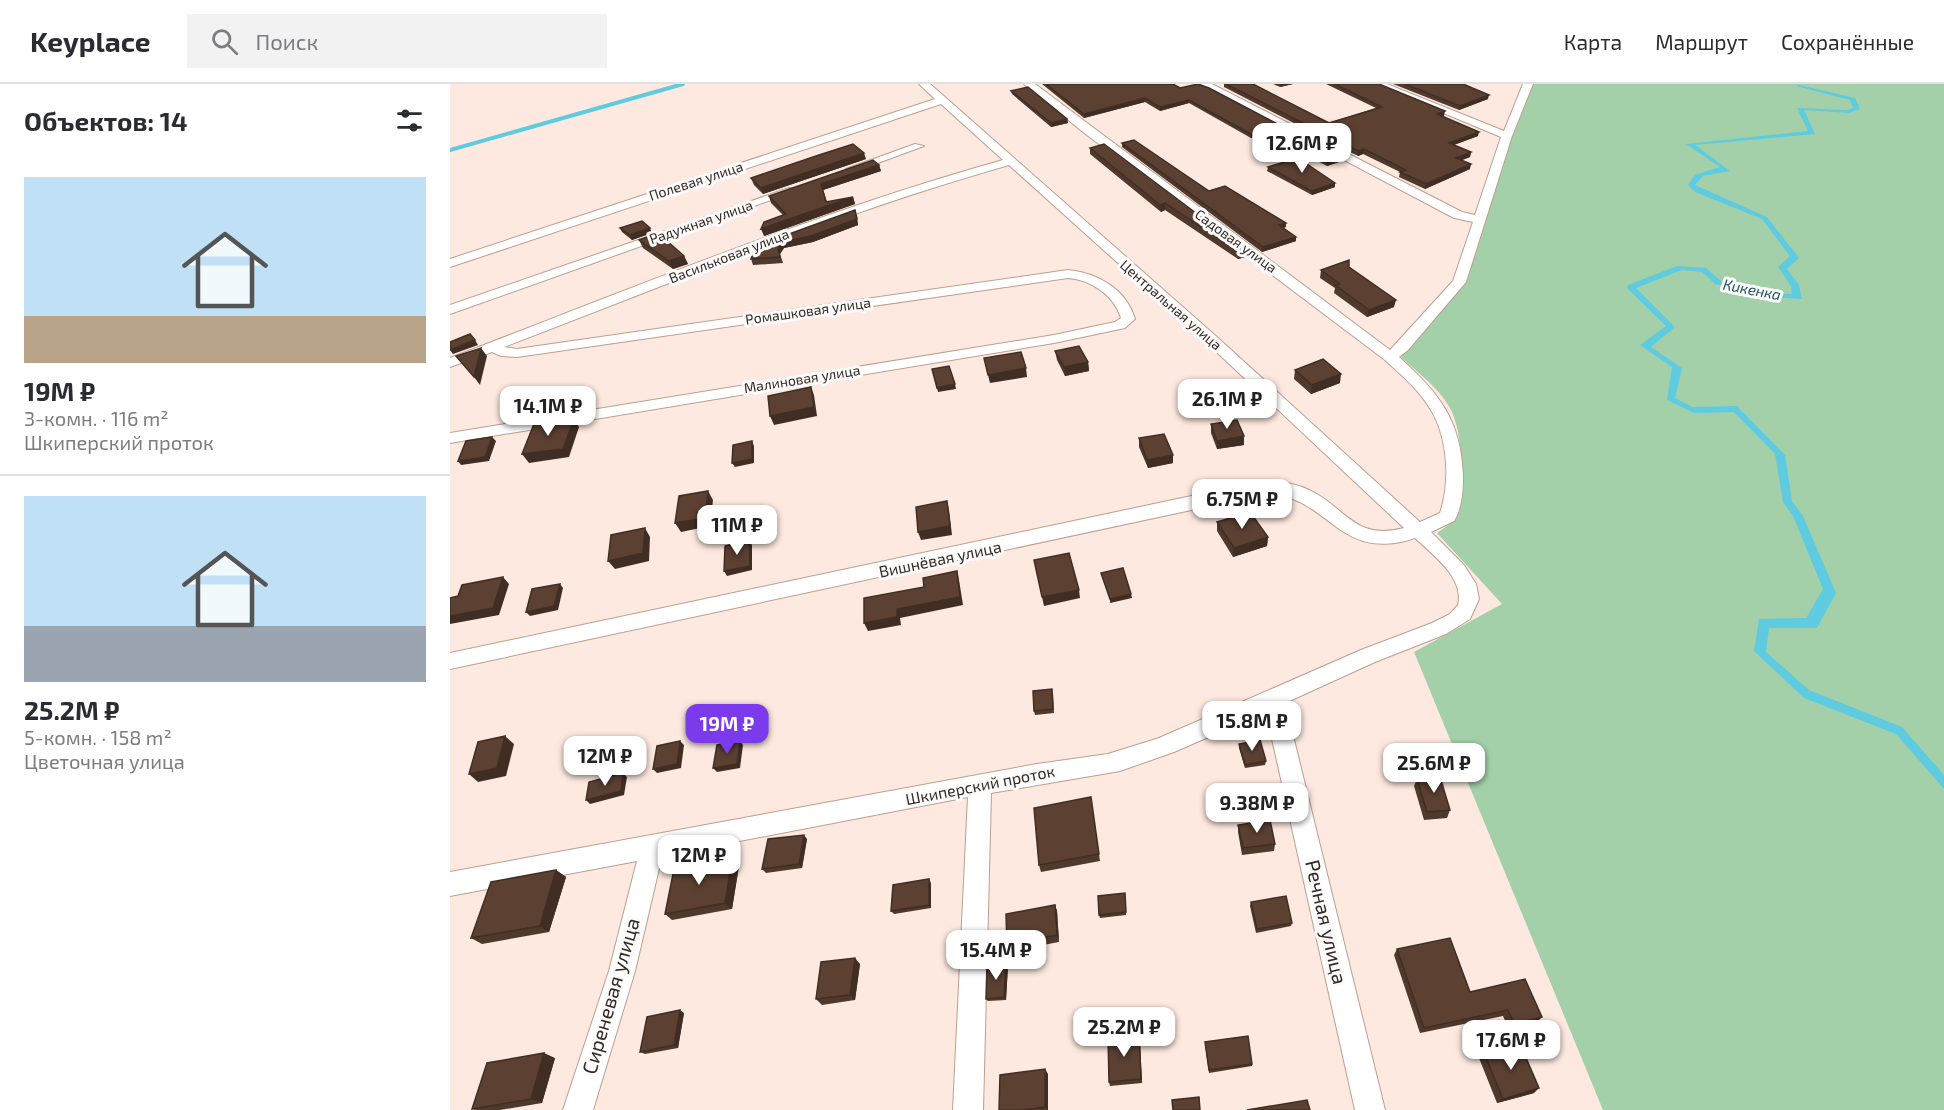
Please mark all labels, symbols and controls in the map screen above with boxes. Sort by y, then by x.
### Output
search box [187,14,607,68]
text: Keyplace [30,24,151,58]
icon: search [208,25,241,58]
text: Поиск [256,28,318,54]
text: Карта [1564,29,1622,54]
text: Маршрут [1655,29,1748,54]
text: Сохранённые [1781,29,1914,54]
icon: filters [393,104,426,137]
text: Объектов: 14 [24,105,188,136]
pin: 12.6M ₽ [1247,123,1357,174]
text: 12.6M ₽ [1266,130,1338,154]
street label: Полевая улица [647,157,745,204]
street label: Радужная улица [647,196,755,247]
street label: Садовая улица [1192,205,1281,276]
icon: home [171,216,279,324]
street label: Васильковая улица [666,225,791,286]
street label: Центральная улица [1117,256,1226,353]
water label: Кикенка [1722,275,1783,303]
street label: Ромашковая улица [744,293,872,328]
street label: Малиновая улица [743,361,861,396]
text: 19M ₽ [24,375,95,406]
pin: 26.1M ₽ [1172,379,1282,430]
pin: 14.1M ₽ [493,386,603,437]
text: 26.1M ₽ [1192,386,1262,410]
text: 14.1M ₽ [514,393,582,417]
text: 3-комн. · 116 m² [24,406,169,430]
text: Шкиперский проток [24,430,214,454]
pin: 6.75M ₽ [1187,479,1297,530]
text: 6.75M ₽ [1206,486,1278,510]
pin: 11M ₽ [695,505,779,556]
text: 11M ₽ [711,512,763,536]
icon: home [171,535,279,643]
street label: Вишнёвая улица [877,536,1003,582]
text: 25.2M ₽ [24,694,120,725]
pin: 15.8M ₽ [1197,701,1307,752]
pin: 19M ₽ [685,704,769,755]
text: 15.8M ₽ [1216,708,1288,732]
text: 19M ₽ [700,711,754,735]
text: 5-комн. · 158 m² [24,725,172,749]
pin: 12M ₽ [563,736,647,787]
text: 12M ₽ [578,743,632,767]
pin: 25.6M ₽ [1379,743,1489,794]
text: Цветочная улица [24,749,185,773]
text: 25.6M ₽ [1397,750,1471,774]
street label: Шкиперский проток [904,761,1057,808]
pin: 9.38M ₽ [1202,783,1312,834]
text: 9.38M ₽ [1220,790,1294,814]
pin: 12M ₽ [657,835,741,886]
text: 12M ₽ [672,842,726,866]
street label: Речная улица [1300,857,1353,987]
street label: Сиреневая улица [576,915,645,1077]
pin: 15.4M ₽ [941,930,1051,981]
text: 15.4M ₽ [960,937,1032,961]
pin: 25.2M ₽ [1069,1007,1179,1058]
text: 25.2M ₽ [1087,1014,1161,1038]
pin: 17.6M ₽ [1456,1020,1566,1071]
text: 17.6M ₽ [1476,1027,1546,1051]

